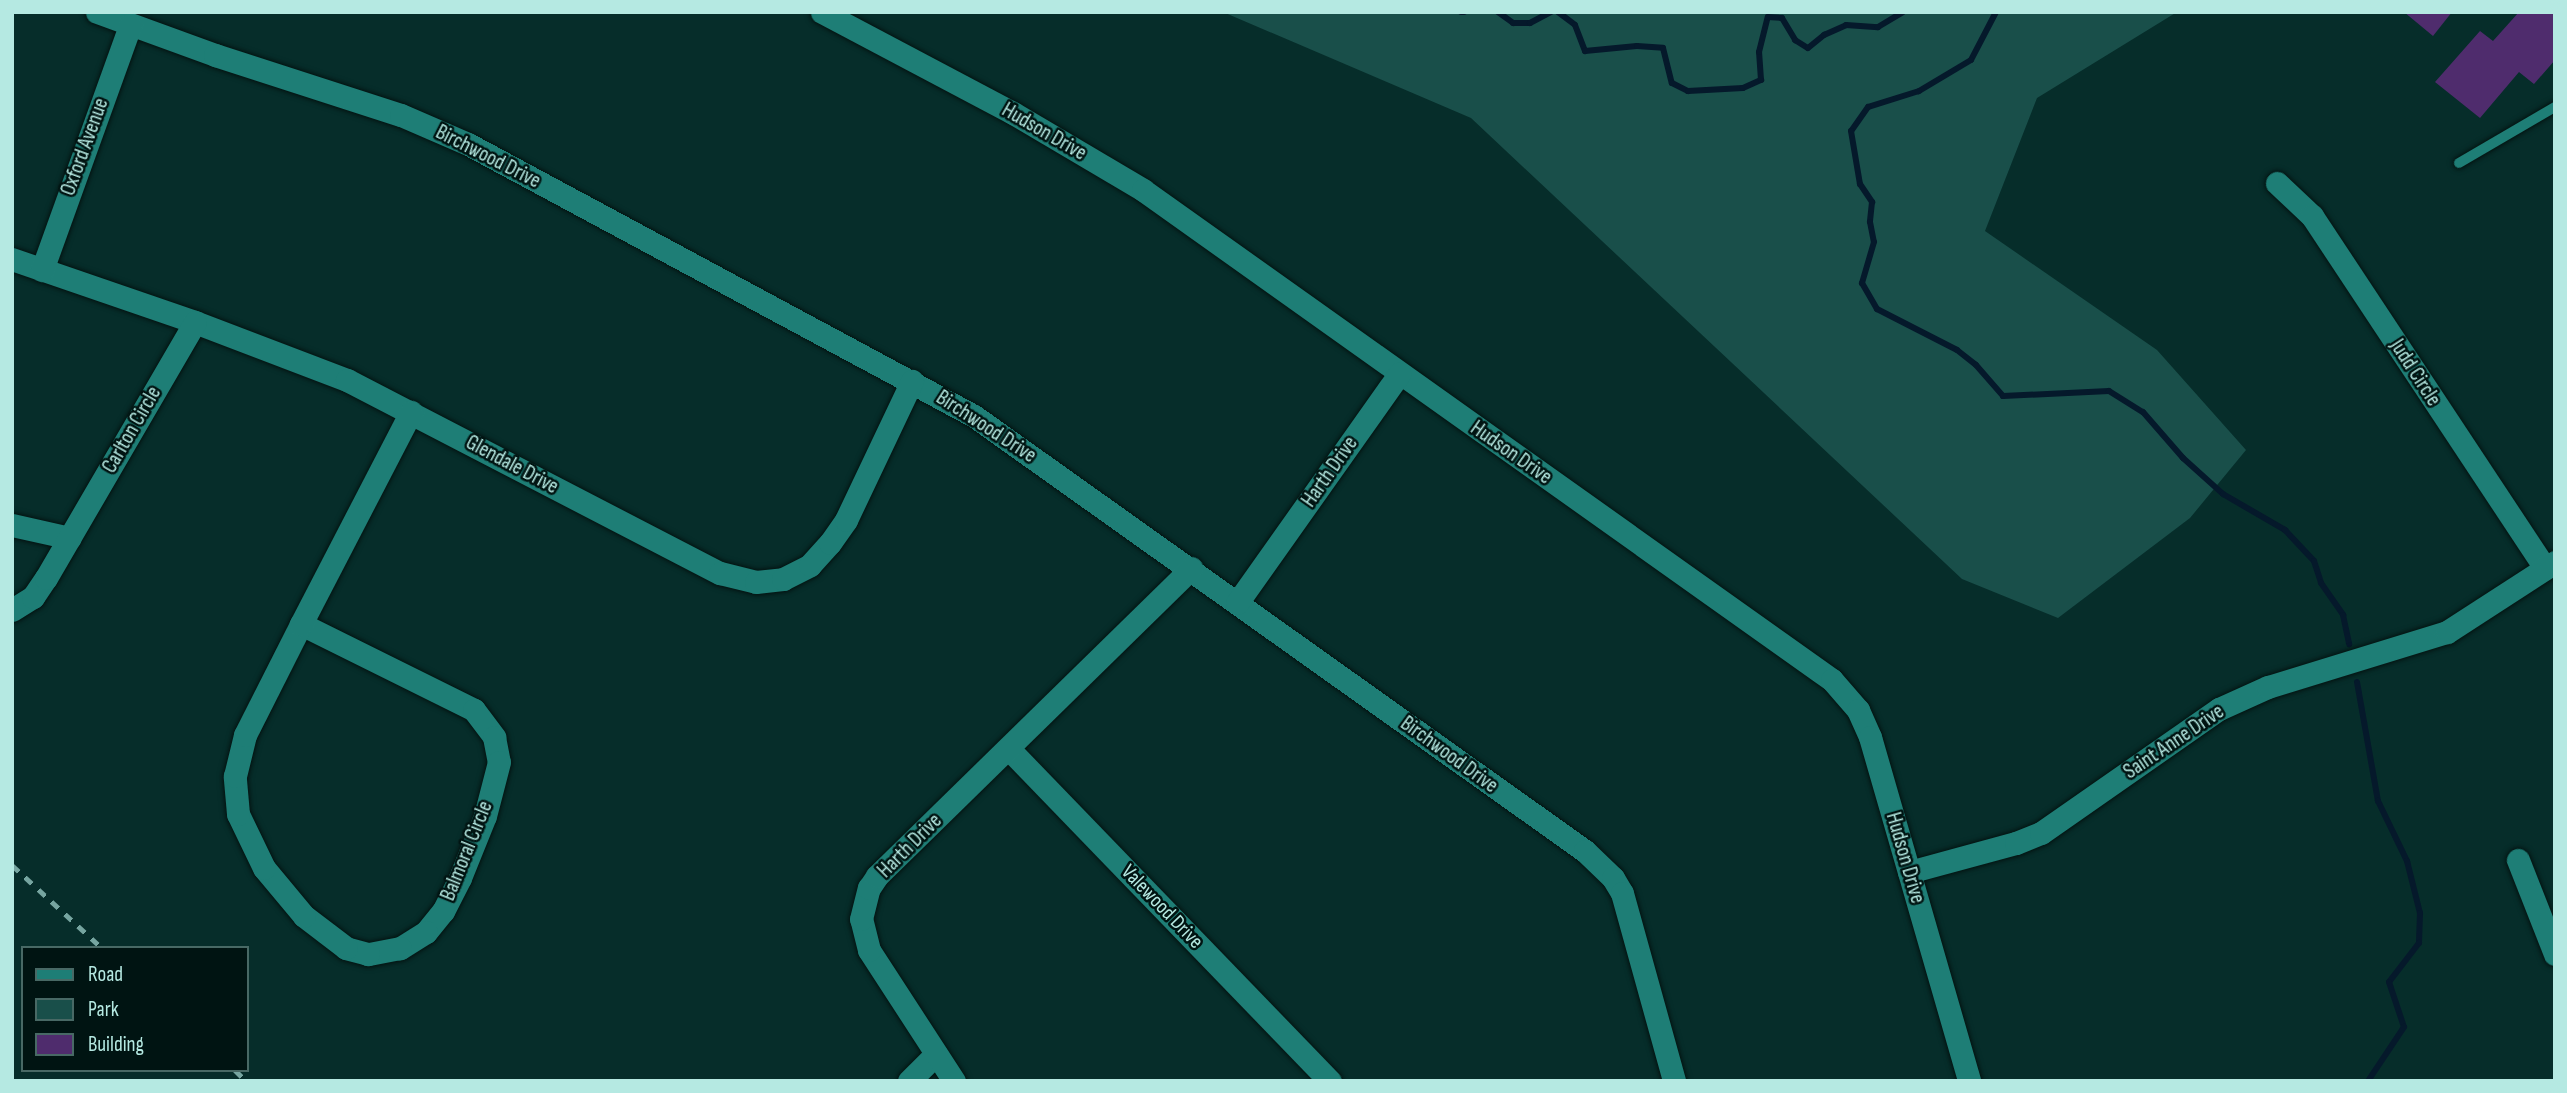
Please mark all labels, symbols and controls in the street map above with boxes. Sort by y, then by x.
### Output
street label: Oxford Avenue [56,95,114,199]
street label: Hudson Drive [997,98,1091,166]
street label: Birchwood Drive [431,120,545,194]
street label: Judd Circle [2384,335,2446,411]
street label: Carlton Circle [97,382,167,478]
street label: Birchwood Drive [931,385,1041,469]
street label: Hudson Drive [1465,416,1557,490]
street label: Glendale Drive [461,430,563,500]
street label: Harth Drive [1297,432,1363,512]
street label: Saint Anne Drive [2119,699,2229,785]
street label: Birchwood Drive [1395,711,1503,799]
street label: Balmoral Circle [436,798,498,904]
street label: Harth Drive [873,809,947,883]
street label: Hudson Drive [1880,810,1930,906]
street label: Valewood Drive [1116,860,1208,954]
legend [21,946,248,1072]
text: Road [88,962,123,987]
text: Park [88,997,119,1022]
text: Building [88,1032,144,1057]

